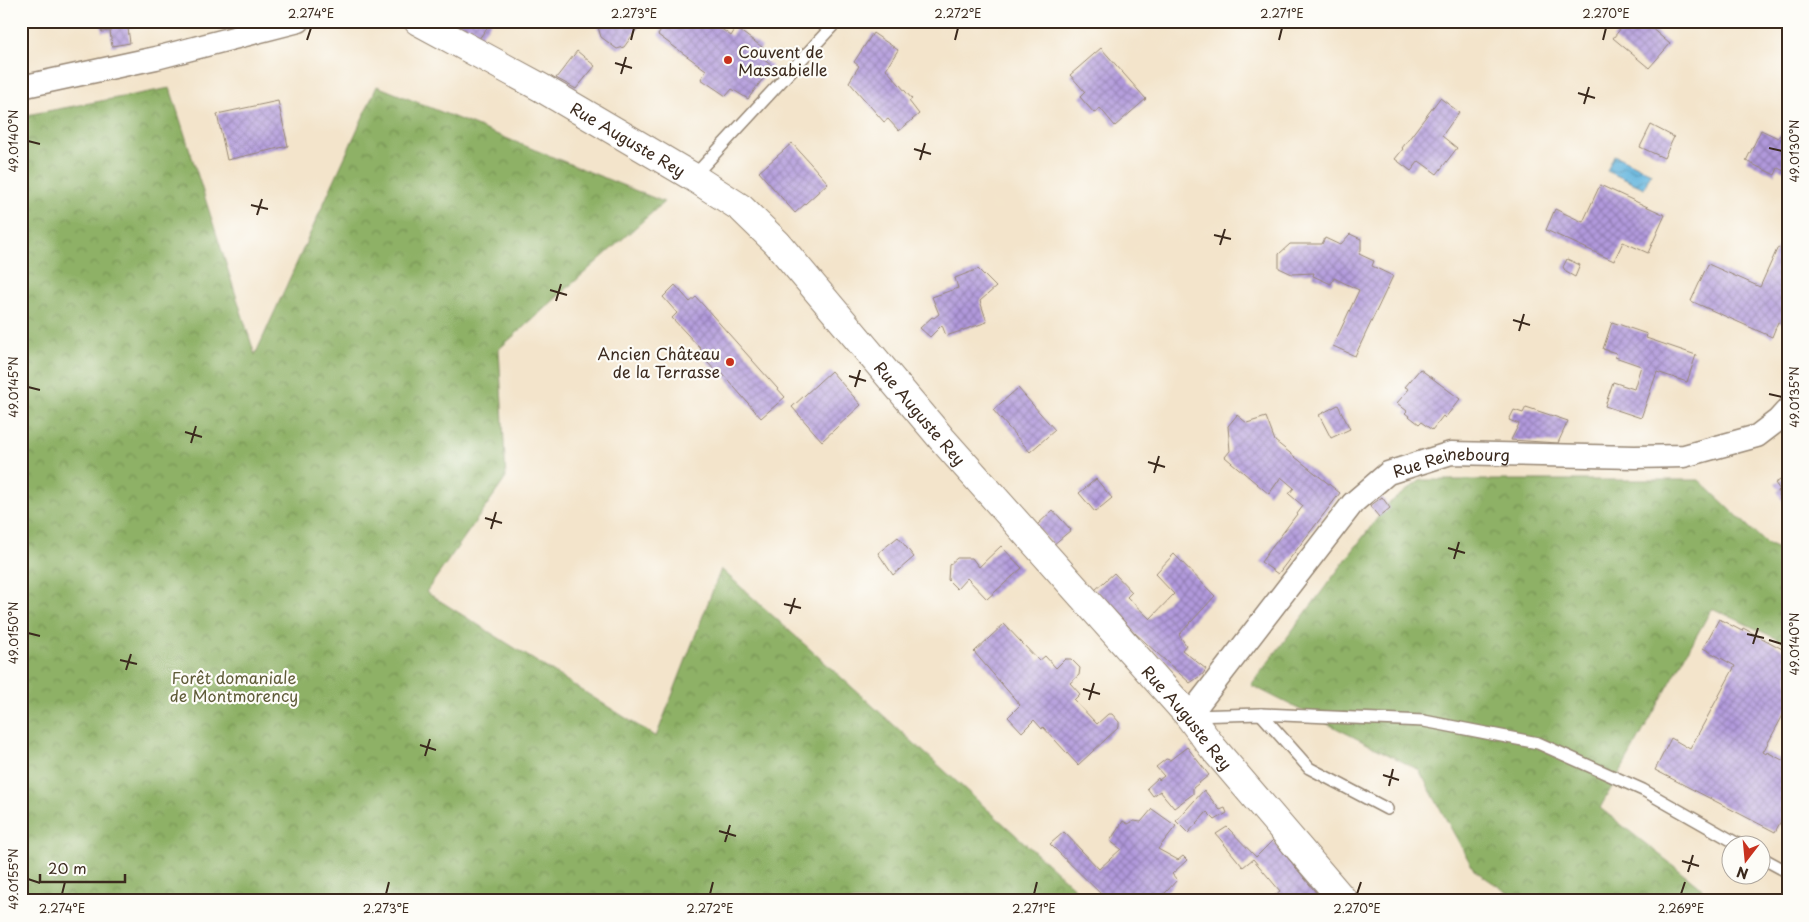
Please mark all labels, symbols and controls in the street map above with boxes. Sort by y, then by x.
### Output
text: 2.274°E [288,4,334,22]
text: 2.273°E [611,4,657,22]
text: 2.272°E [934,4,982,22]
text: 2.271°E [1260,4,1304,22]
text: 2.270°E [1582,4,1630,22]
place label: Couvent de Massabielle [738,39,828,81]
marker: Couvent de Massabielle [722,54,734,66]
street label: Rue Auguste Rey [566,96,690,182]
text: 49.0140°N [4,110,22,172]
text: 49.0130°N [1785,120,1803,182]
place label: Ancien Château de la Terrasse [597,341,720,383]
text: 49.0145°N [4,356,22,418]
marker: Ancien Château de la Terrasse [724,356,736,368]
street label: Rue Auguste Rey [869,356,972,470]
text: 49.0135°N [1785,366,1803,428]
street label: Rue Reinebourg [1389,441,1510,483]
text: 49.0150°N [4,602,22,664]
text: 49.0140°N [1785,613,1803,675]
street label: Rue Auguste Rey [1137,660,1238,775]
park label: Forêt domaniale de Montmorency [170,665,298,707]
north arrow [1722,834,1772,884]
text: 49.0155°N [4,848,22,910]
scale bar [40,852,125,884]
text: 20 m [48,856,87,879]
text: N [1734,861,1751,885]
text: 2.274°E [39,899,85,917]
text: 2.273°E [363,899,409,917]
text: 2.272°E [686,899,734,917]
text: 2.271°E [1012,899,1056,917]
text: 2.270°E [1333,899,1381,917]
text: 2.269°E [1658,899,1704,917]

